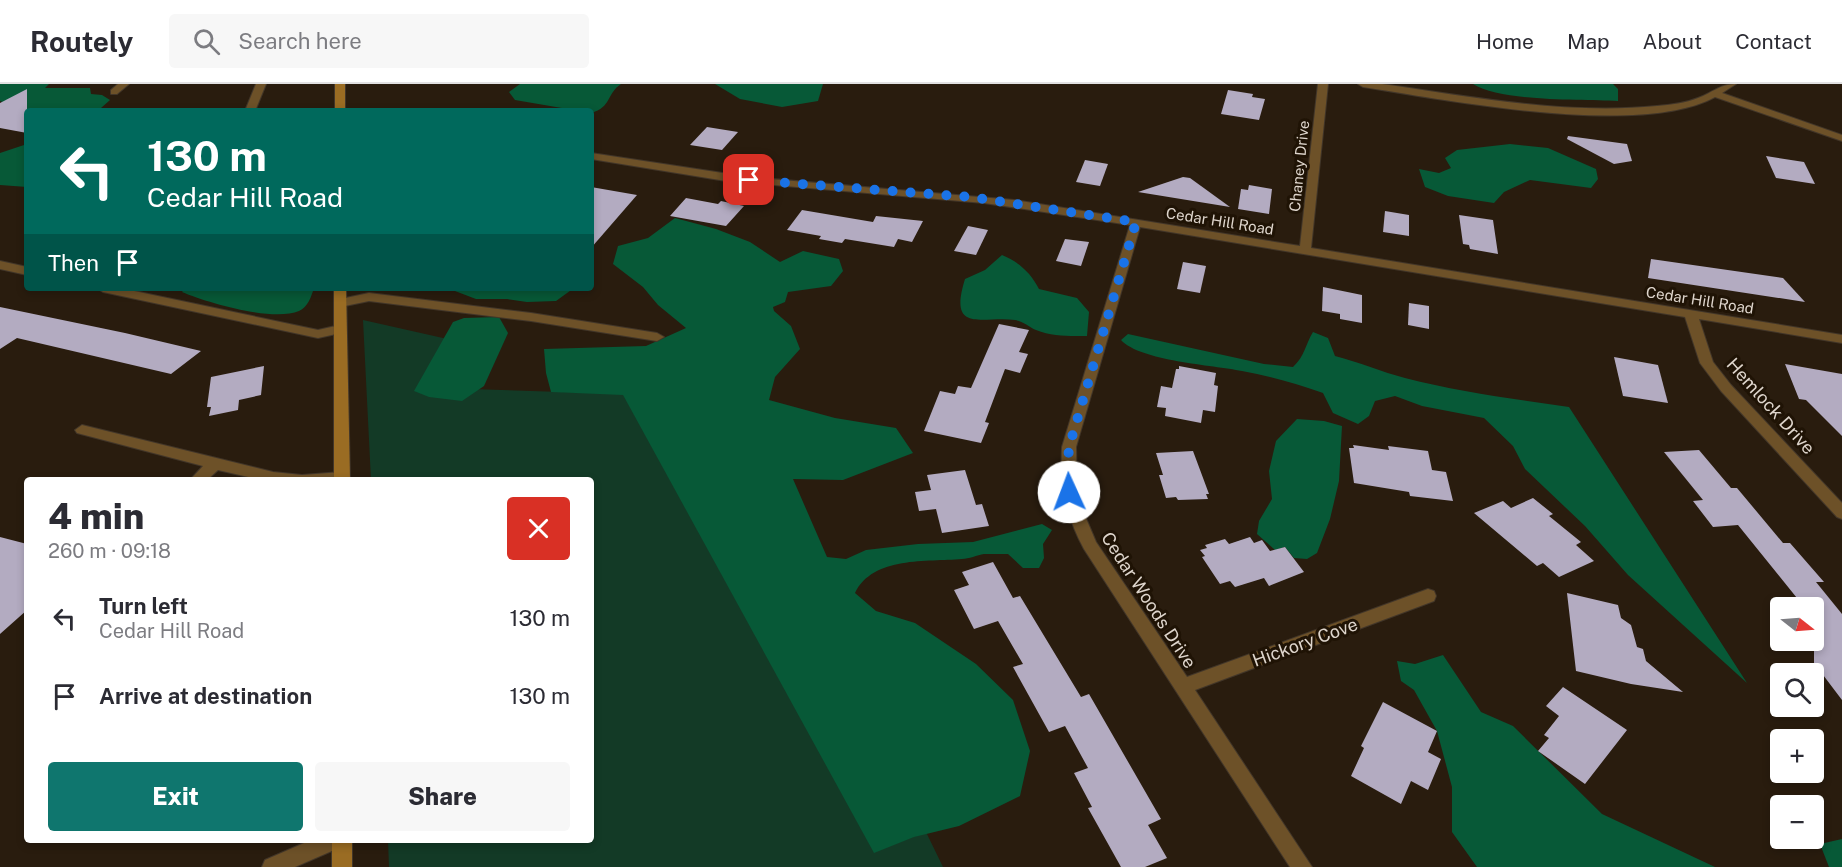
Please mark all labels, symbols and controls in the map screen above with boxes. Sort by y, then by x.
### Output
search box [169,14,589,68]
text: Routely [30,25,133,58]
icon: search [190,25,223,58]
text: Search here [238,28,362,54]
text: Home [1476,29,1534,54]
text: Map [1567,29,1610,54]
text: About [1643,29,1702,54]
text: Contact [1735,29,1812,54]
street label: Chaney Drive [1286,119,1312,213]
text: 130 m [147,131,267,180]
icon: left [48,132,126,210]
pin [723,154,774,205]
icon: arrive [732,163,765,196]
text: Cedar Hill Road [147,181,343,213]
street label: Cedar Hill Road [1165,204,1275,238]
icon: arrive [111,246,144,279]
text: Then [48,250,99,276]
street label: Cedar Hill Road [1645,283,1755,317]
street label: Hemlock Drive [1722,354,1820,458]
position arrow [1037,460,1101,524]
text: 4 min [48,495,144,537]
button: close [507,497,570,560]
street label: Cedar Woods Drive [1097,528,1201,672]
text: 260 m · 09:18 [48,539,171,563]
text: Turn left [99,593,188,619]
north arrow [1770,597,1824,651]
map controls [1770,597,1824,849]
icon: left [48,602,81,635]
text: 130 m [509,605,570,631]
street label: Hickory Cove [1250,613,1360,671]
text: Cedar Hill Road [99,619,244,643]
button: search [1770,663,1824,717]
icon: arrive [48,680,81,713]
text: Arrive at destination [99,683,312,709]
text: 130 m [509,683,570,709]
button: + [1770,729,1824,783]
button: Exit [48,762,303,831]
button: Share [315,762,570,831]
button: − [1770,795,1824,849]

